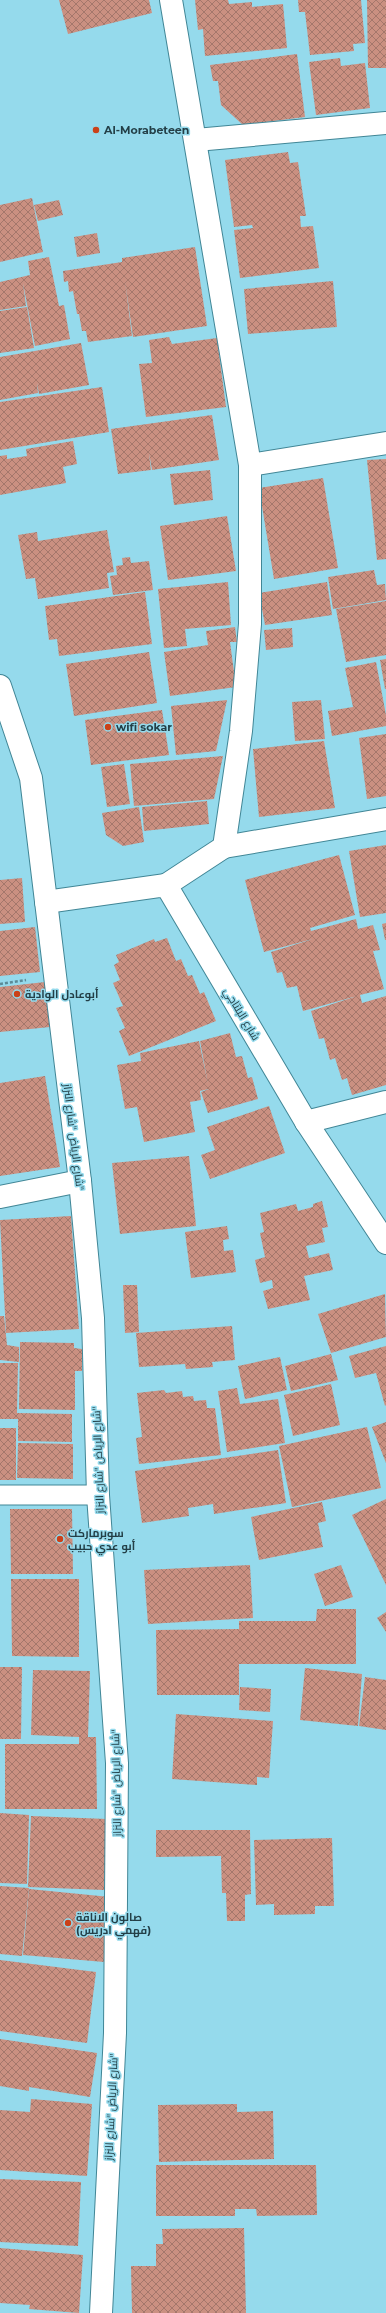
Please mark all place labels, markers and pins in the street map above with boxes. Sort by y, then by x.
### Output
place label: Al-Morabeteen [103,123,189,137]
marker: Al-Morabeteen [91,125,101,135]
place label: wifi sokar [116,720,172,734]
marker: wifi sokar [103,722,113,732]
place label: أبوعادل الوادية [25,987,99,1002]
marker: أبوعادل الوادية [12,989,22,999]
place label: سوبرماركت أبو عدي حبيب [68,1526,136,1556]
marker: سوبرماركت أبو عدي حبيب [55,1534,65,1544]
place label: صالون الاناقة (فهمي ادريس) [76,1910,151,1940]
marker: صالون الاناقة (فهمي ادريس) [63,1918,73,1928]

